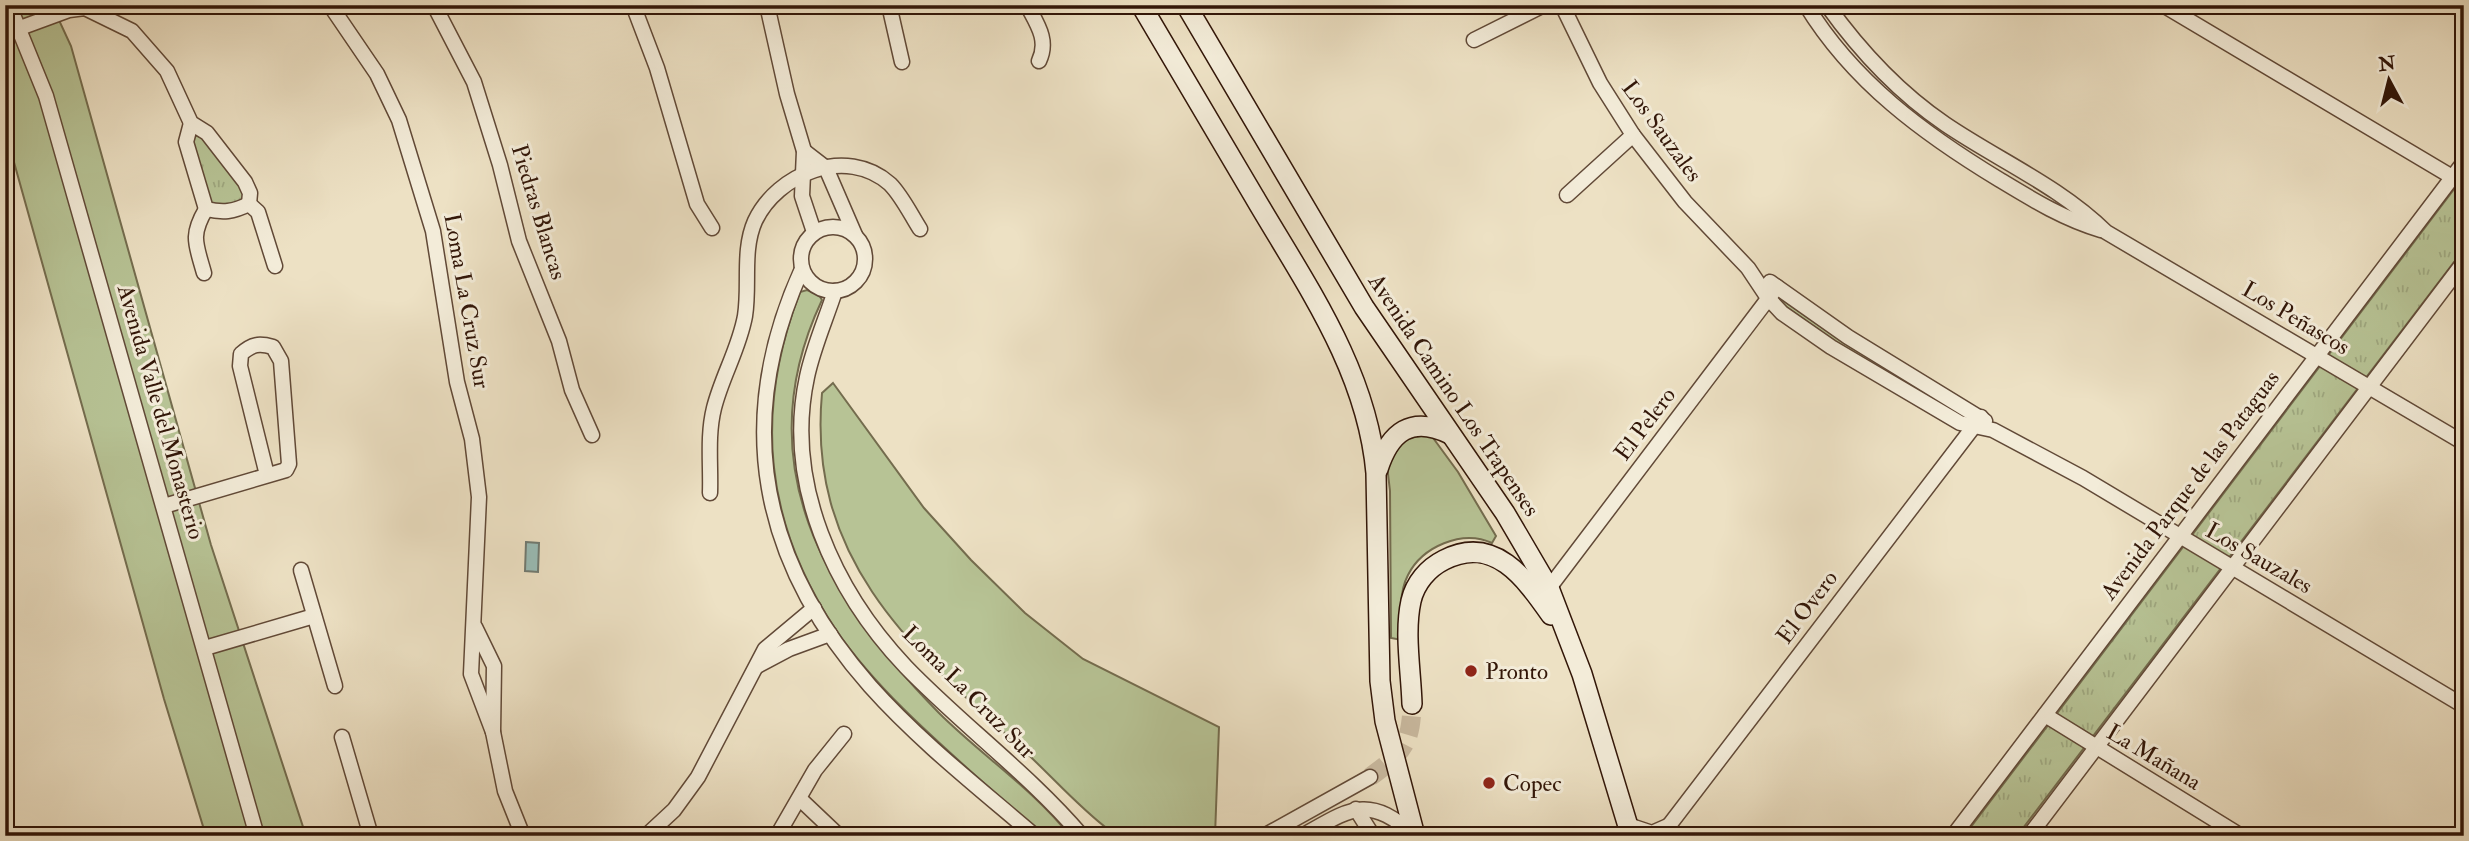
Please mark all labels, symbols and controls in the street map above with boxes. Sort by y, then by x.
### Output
north arrow [2354,46,2424,116]
text: N [2376,51,2398,77]
street label: Los Sauzales [1615,74,1709,188]
street label: Piedras Blancas [505,141,573,283]
street label: Loma La Cruz Sur [437,211,497,391]
street label: Avenida Camino Los Trapenses [1361,267,1546,522]
street label: Los Peñascos [2237,275,2355,361]
street label: Avenida Valle del Monasterio [111,281,211,543]
street label: Avenida Parque de las Pataguas [2094,364,2286,606]
street label: El Pelero [1608,381,1682,467]
street label: Los Sauzales [2200,516,2318,600]
street label: El Overo [1770,564,1844,650]
street label: Loma La Cruz Sur [896,619,1042,765]
place label: Pronto [1485,657,1548,686]
marker: Pronto [1463,663,1479,679]
street label: La Mañana [2101,717,2207,797]
place label: Copec [1503,769,1561,799]
marker: Copec [1481,775,1497,791]

